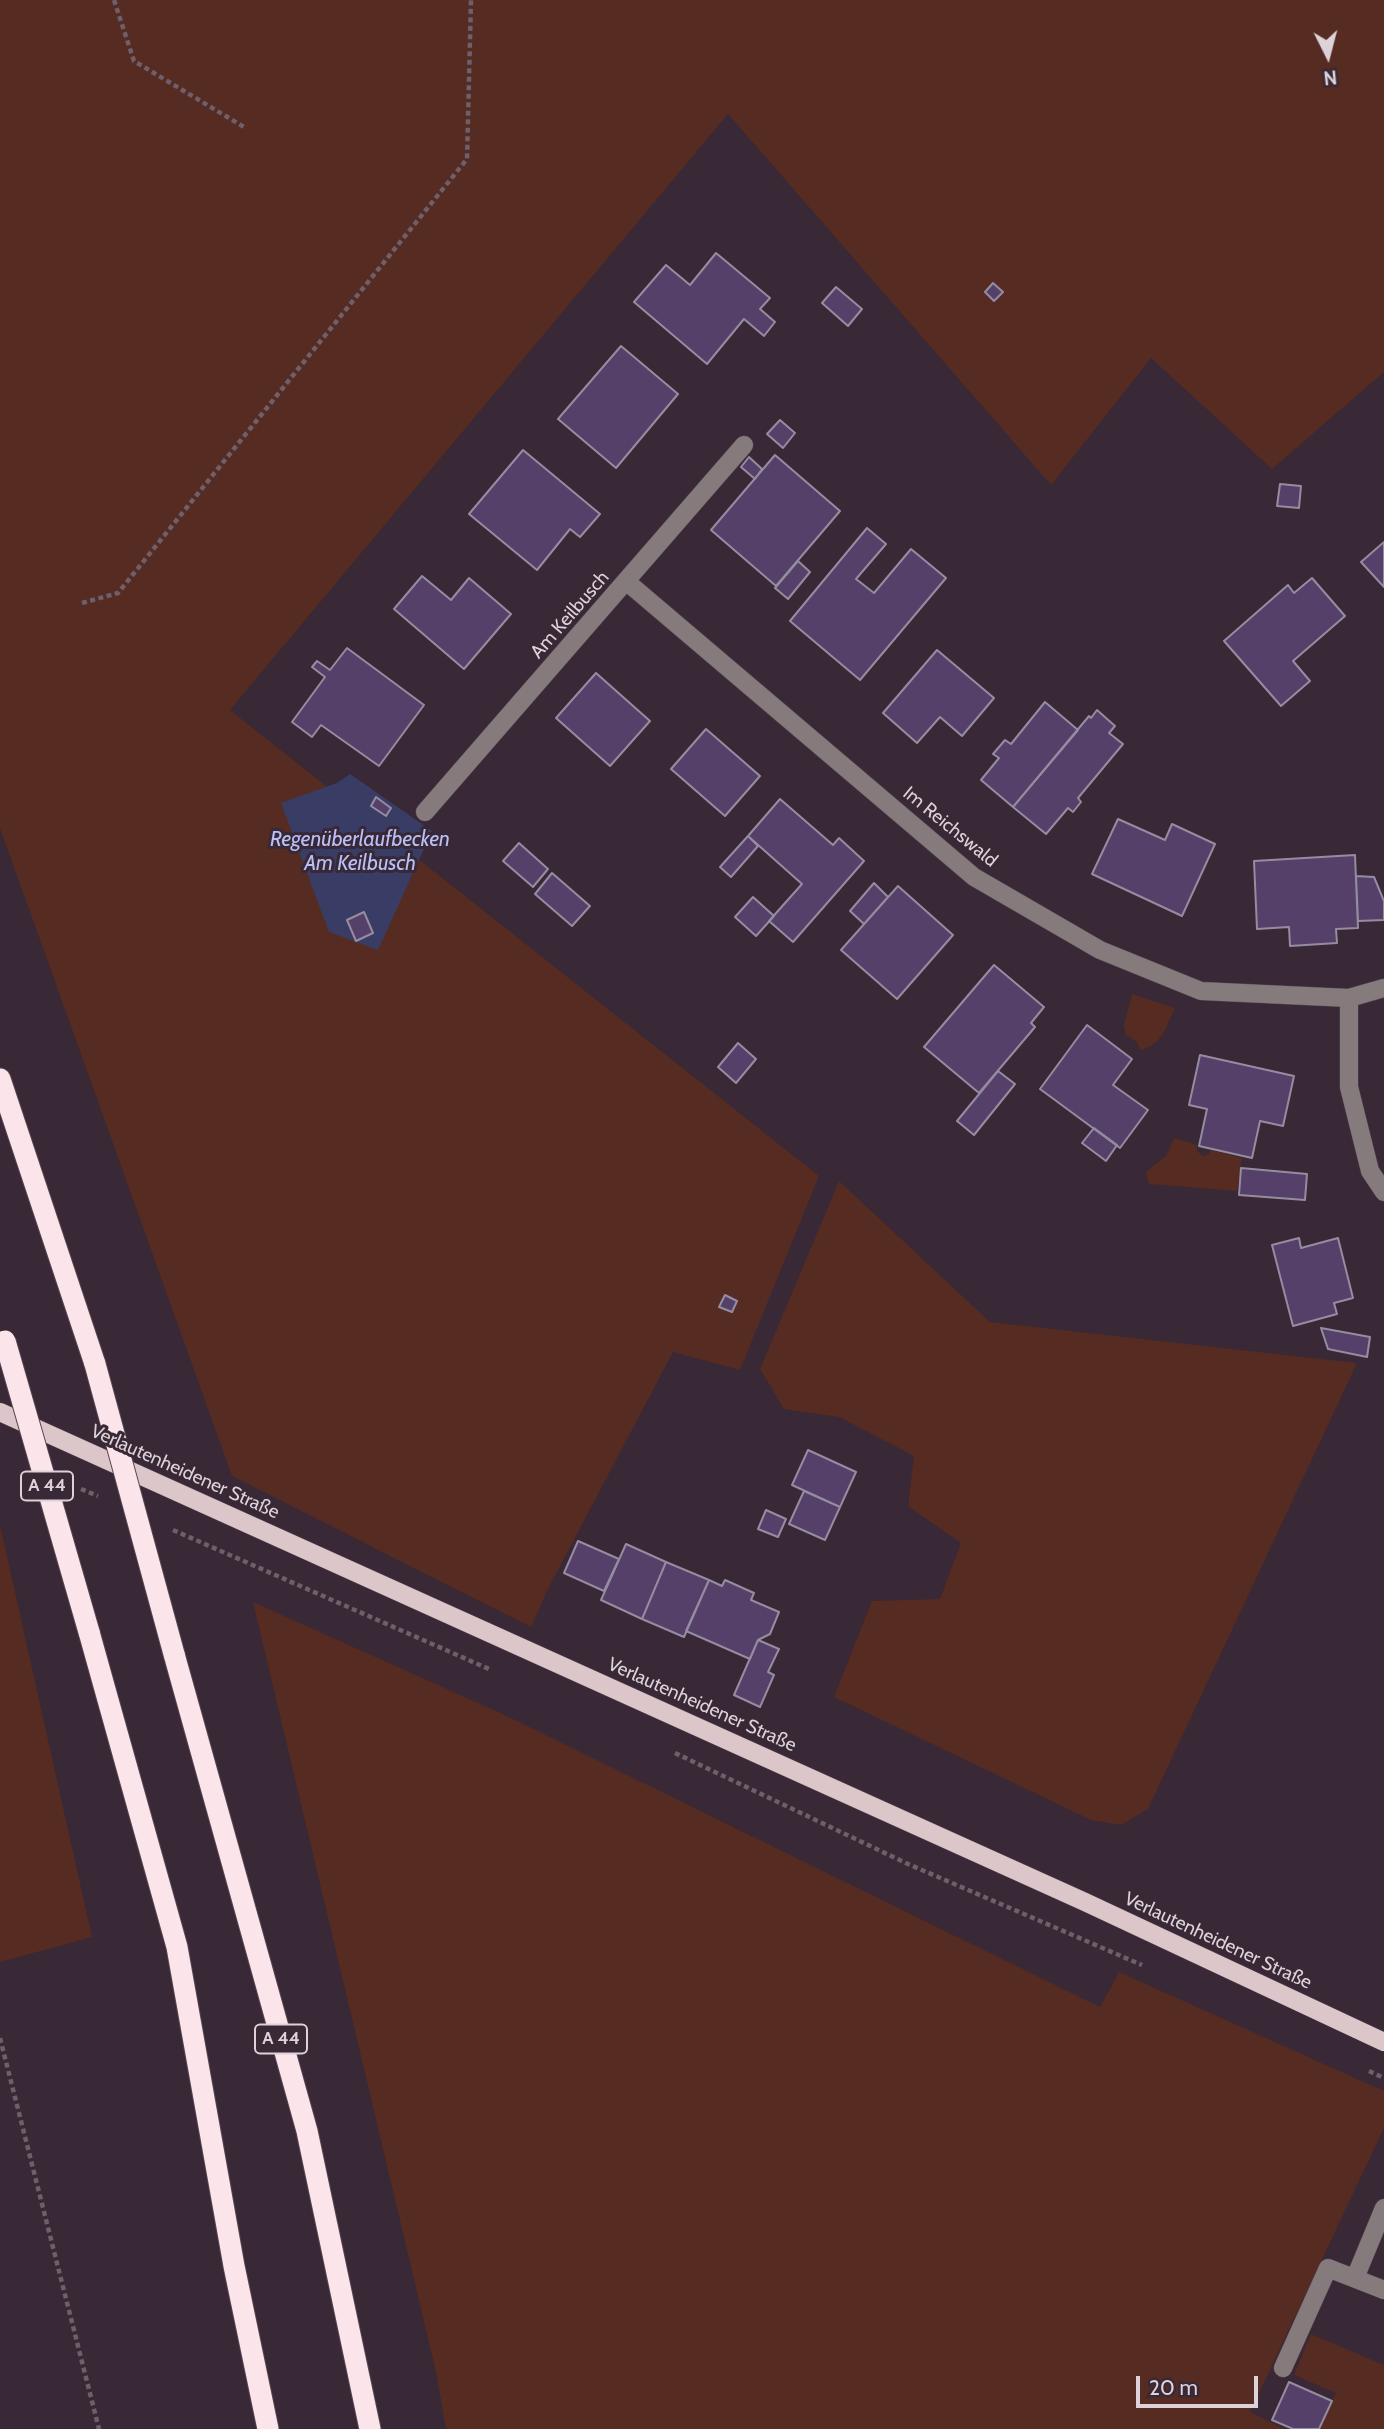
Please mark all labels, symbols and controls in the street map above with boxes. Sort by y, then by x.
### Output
north arrow [1293,21,1363,91]
text: N [1322,65,1338,90]
street label: Am Keilbusch [526,567,614,663]
street label: Im Reichswald [898,782,1002,872]
water label: Regenüberlaufbecken Am Keilbusch [270,827,450,877]
street label: Verlautenheidener Straße [87,1420,283,1524]
road number: A 44 [21,1471,73,1500]
street label: Verlautenheidener Straße [604,1653,800,1757]
street label: Verlautenheidener Straße [1121,1888,1315,1994]
road number: A 44 [255,2024,307,2054]
scale bar [1139,2362,1262,2406]
text: 20 m [1149,2375,1198,2400]

